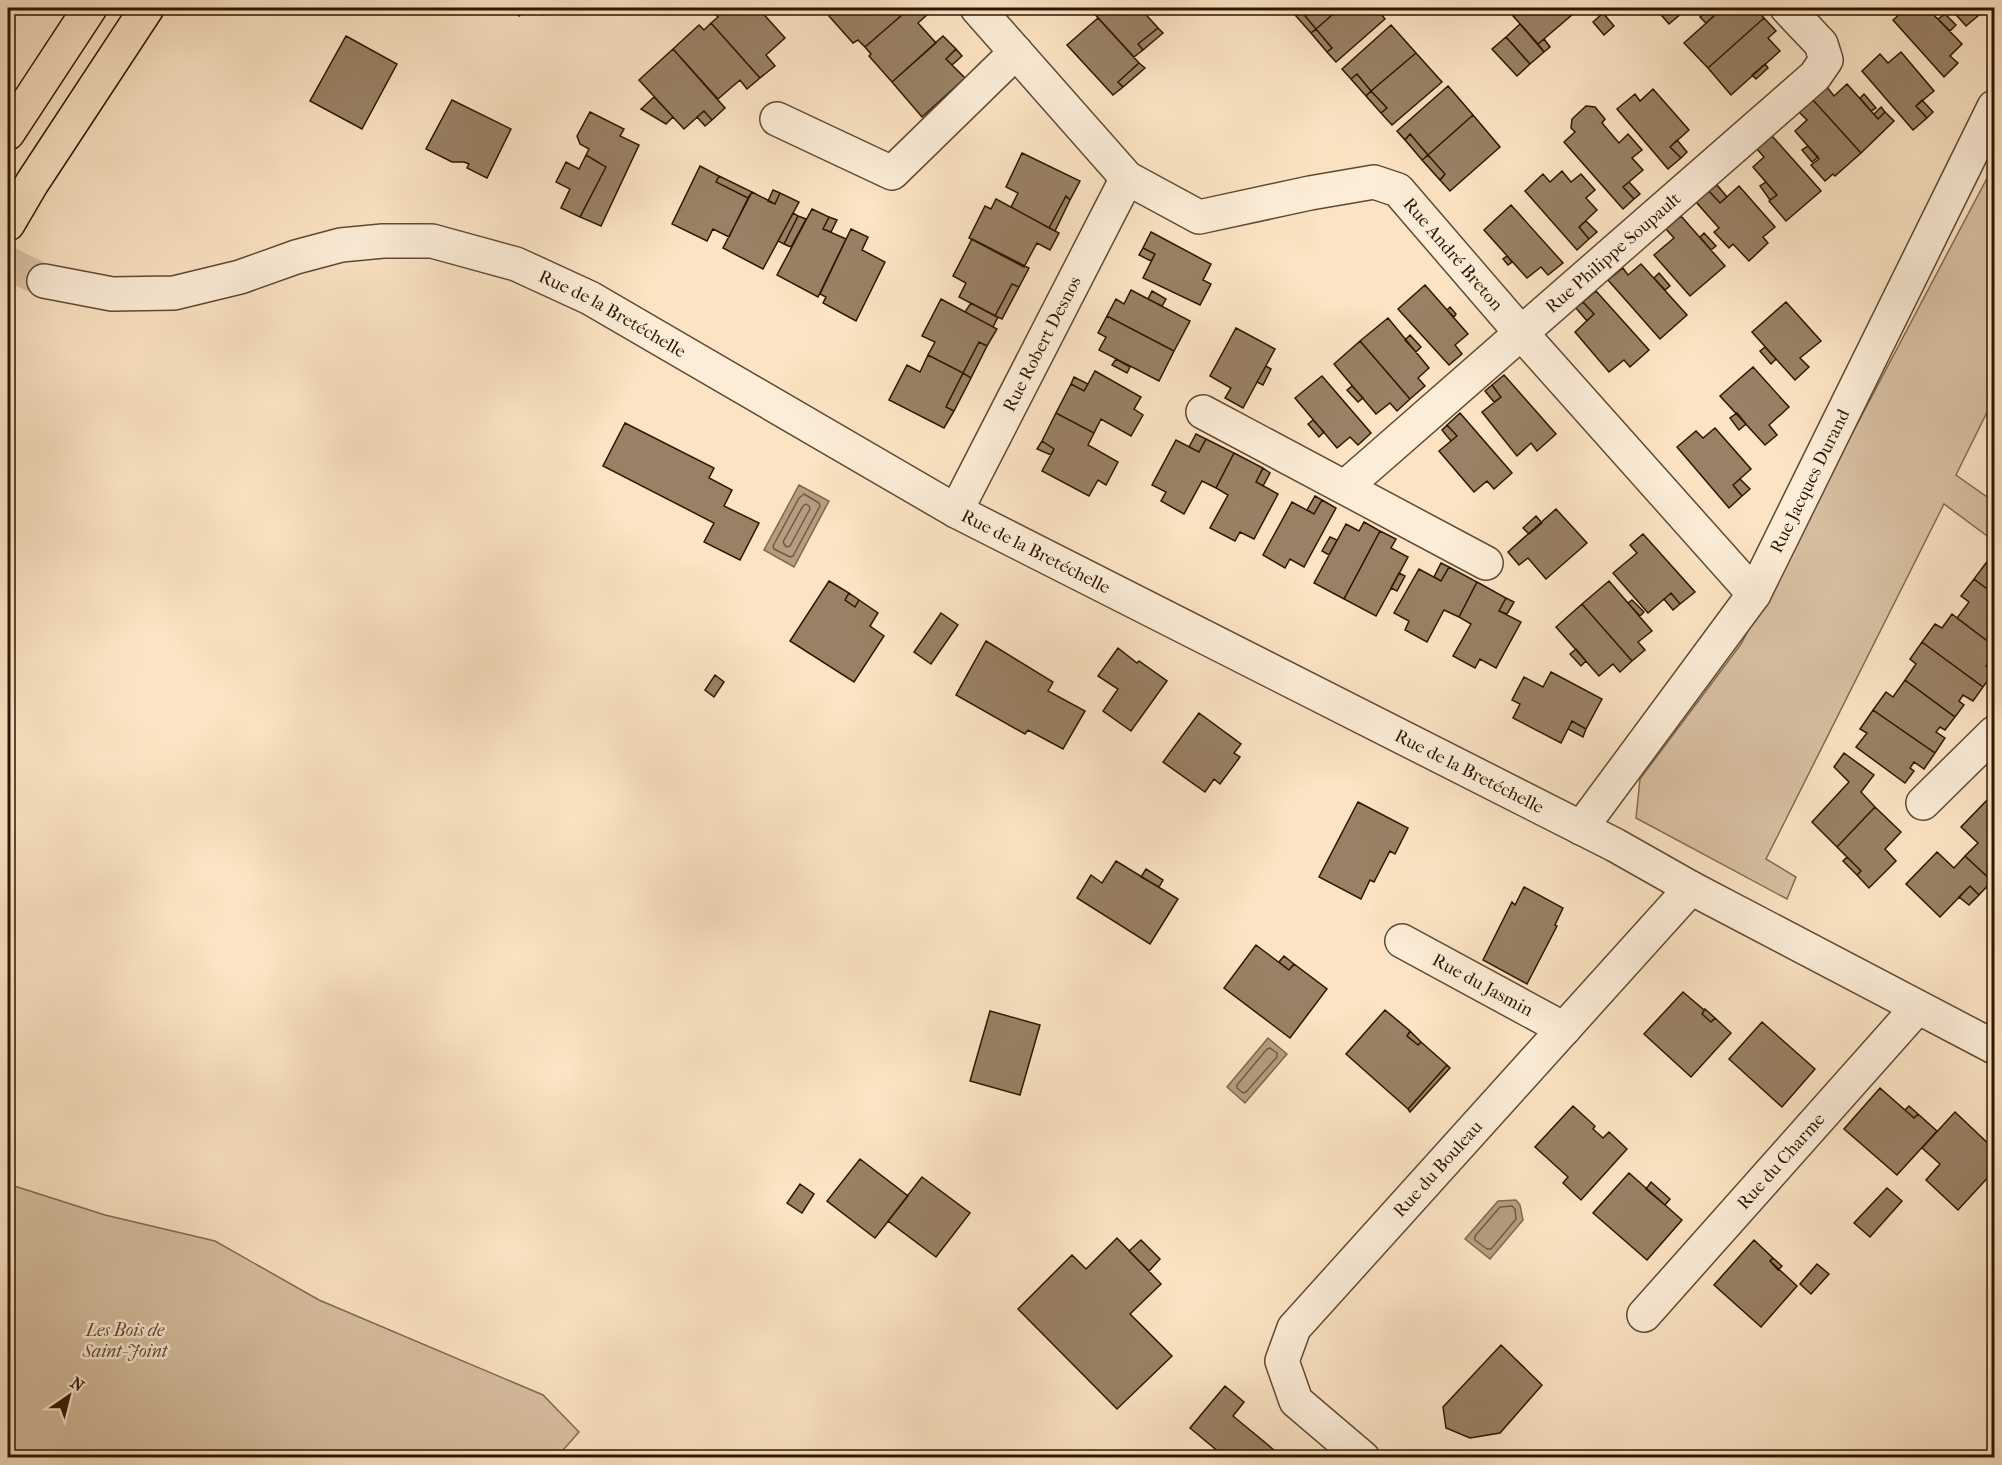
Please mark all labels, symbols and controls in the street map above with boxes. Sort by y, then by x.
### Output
street label: Rue Philippe Soupault [1541,188,1686,318]
street label: Rue André Breton [1399,194,1507,315]
street label: Rue de la Bretéchelle [535,266,690,363]
street label: Rue Robert Desnos [999,272,1086,415]
street label: Rue Jacques Durand [1766,406,1854,556]
street label: Rue de la Bretéchelle [958,505,1114,599]
street label: Rue de la Bretéchelle [1391,725,1547,818]
street label: Rue du Jasmin [1429,949,1537,1021]
street label: Rue du Charme [1733,1109,1830,1214]
street label: Rue du Bouleau [1389,1117,1487,1222]
park label: Les Bois de Saint-Joint [82,1320,169,1362]
north arrow [39,1366,99,1426]
text: N [67,1373,88,1396]

